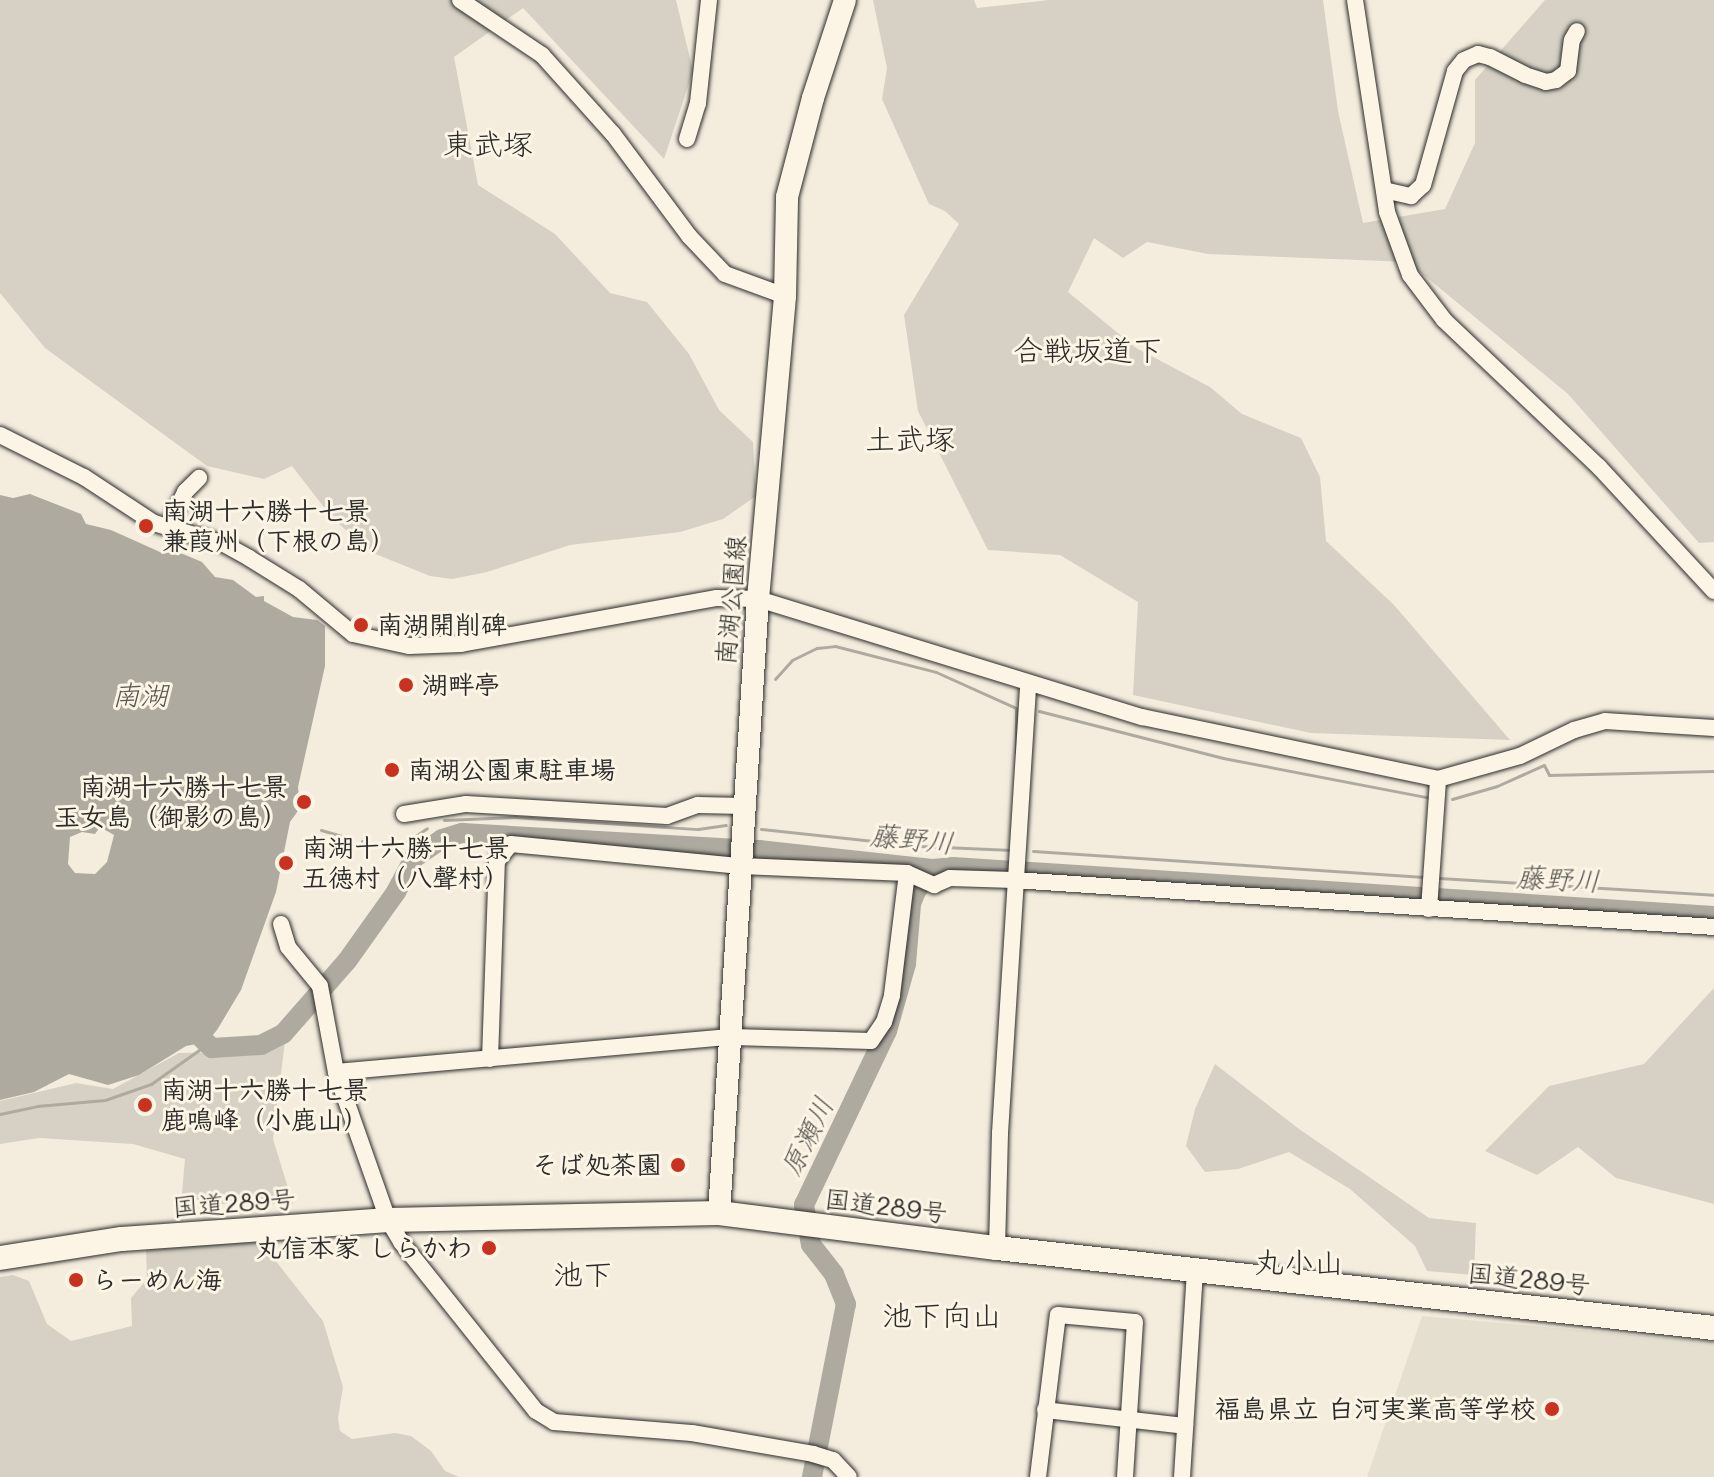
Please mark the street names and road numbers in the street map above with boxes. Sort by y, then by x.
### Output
street label: 南湖公園線 [710,534,752,666]
street label: 国道289号 [171,1183,297,1223]
street label: 国道289号 [823,1183,949,1229]
street label: 国道289号 [1466,1257,1592,1301]

